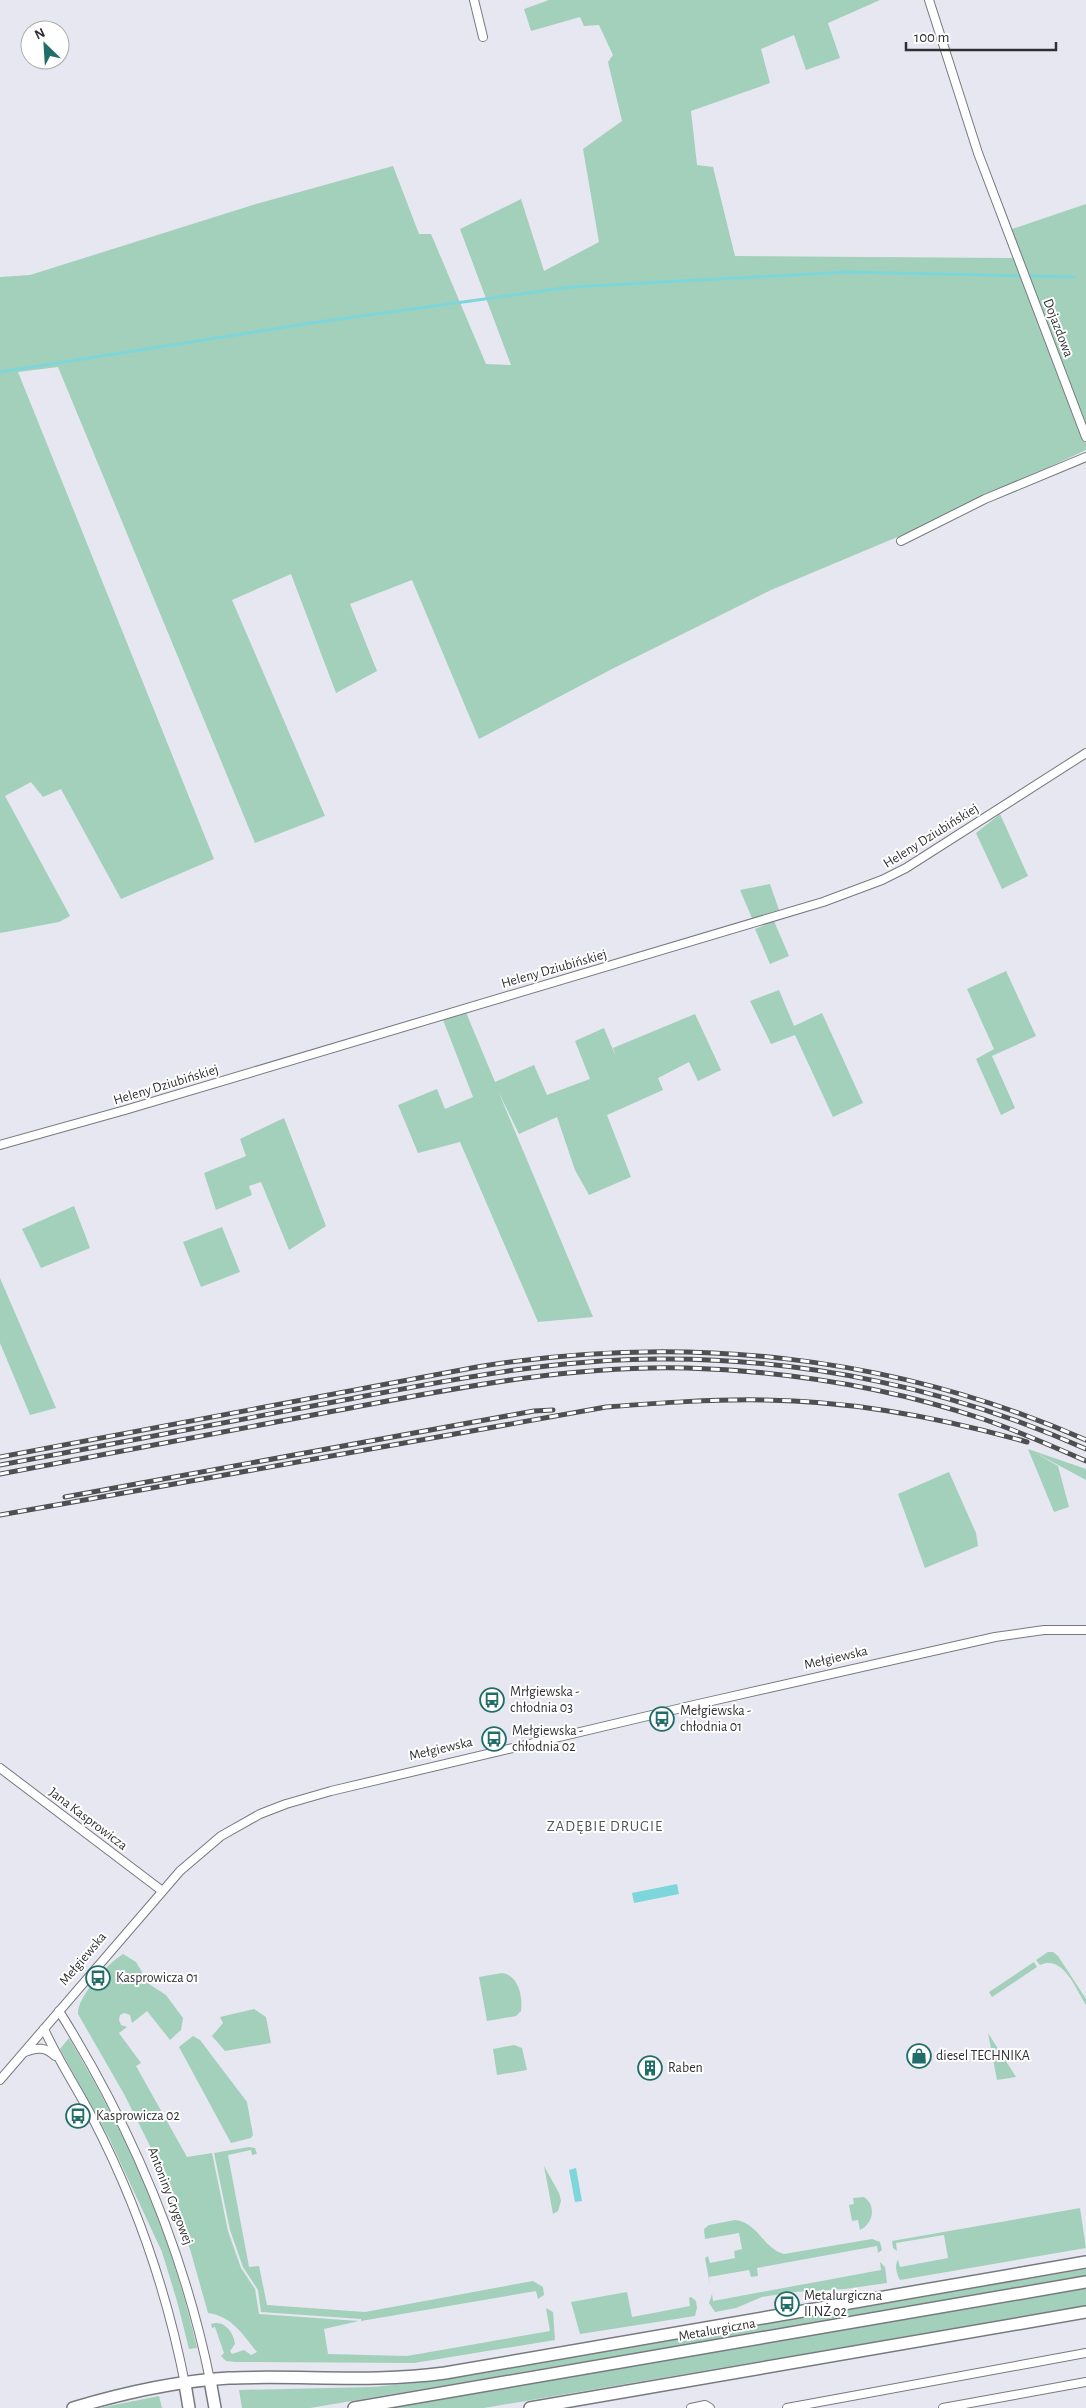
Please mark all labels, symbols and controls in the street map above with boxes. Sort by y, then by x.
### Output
north arrow [20,20,70,70]
scale bar [906,20,1056,52]
text: N [33,26,47,43]
text: 100 m [914,30,949,45]
street label: Dojazdowa [1040,297,1076,360]
street label: Heleny Dziubińskiej [881,801,981,871]
street label: Heleny Dziubińskiej [500,947,608,991]
street label: Heleny Dziubińskiej [112,1062,220,1108]
street label: Mełgiewska [803,1644,870,1672]
place label: Mrłgiewska - chłodnia 03 [510,1685,580,1715]
bus stop icon: Mrłgiewska - chłodnia 03 [479,1687,505,1713]
place label: Mełgiewska - chłodnia 01 [680,1704,751,1734]
bus stop icon: Mełgiewska - chłodnia 01 [649,1706,675,1732]
place label: Mełgiewska - chłodnia 02 [512,1724,583,1754]
bus stop icon: Mełgiewska - chłodnia 02 [481,1726,507,1752]
street label: Mełgiewska [408,1735,475,1763]
street label: Jana Kasprowicza [46,1785,130,1853]
district label: ZADĘBIE DRUGIE [547,1819,663,1834]
street label: Mełgiewska [57,1929,109,1988]
bus stop icon: Kasprowicza 01 [85,1965,111,1991]
place label: Kasprowicza 01 [116,1971,198,1985]
shop icon: diesel TECHNIKA [906,2043,932,2069]
place label: diesel TECHNIKA [936,2049,1030,2063]
building icon: Raben [637,2055,663,2081]
place label: Raben [668,2061,703,2075]
bus stop icon: Kasprowicza 02 [65,2103,91,2129]
place label: Kasprowicza 02 [96,2109,180,2123]
street label: Antoniny Grygowej [145,2145,195,2247]
place label: Metalurgiczna II NŻ 02 [804,2289,883,2319]
bus stop icon: Metalurgiczna II NŻ 02 [774,2291,800,2317]
street label: Metalurgiczna [677,2316,757,2344]

